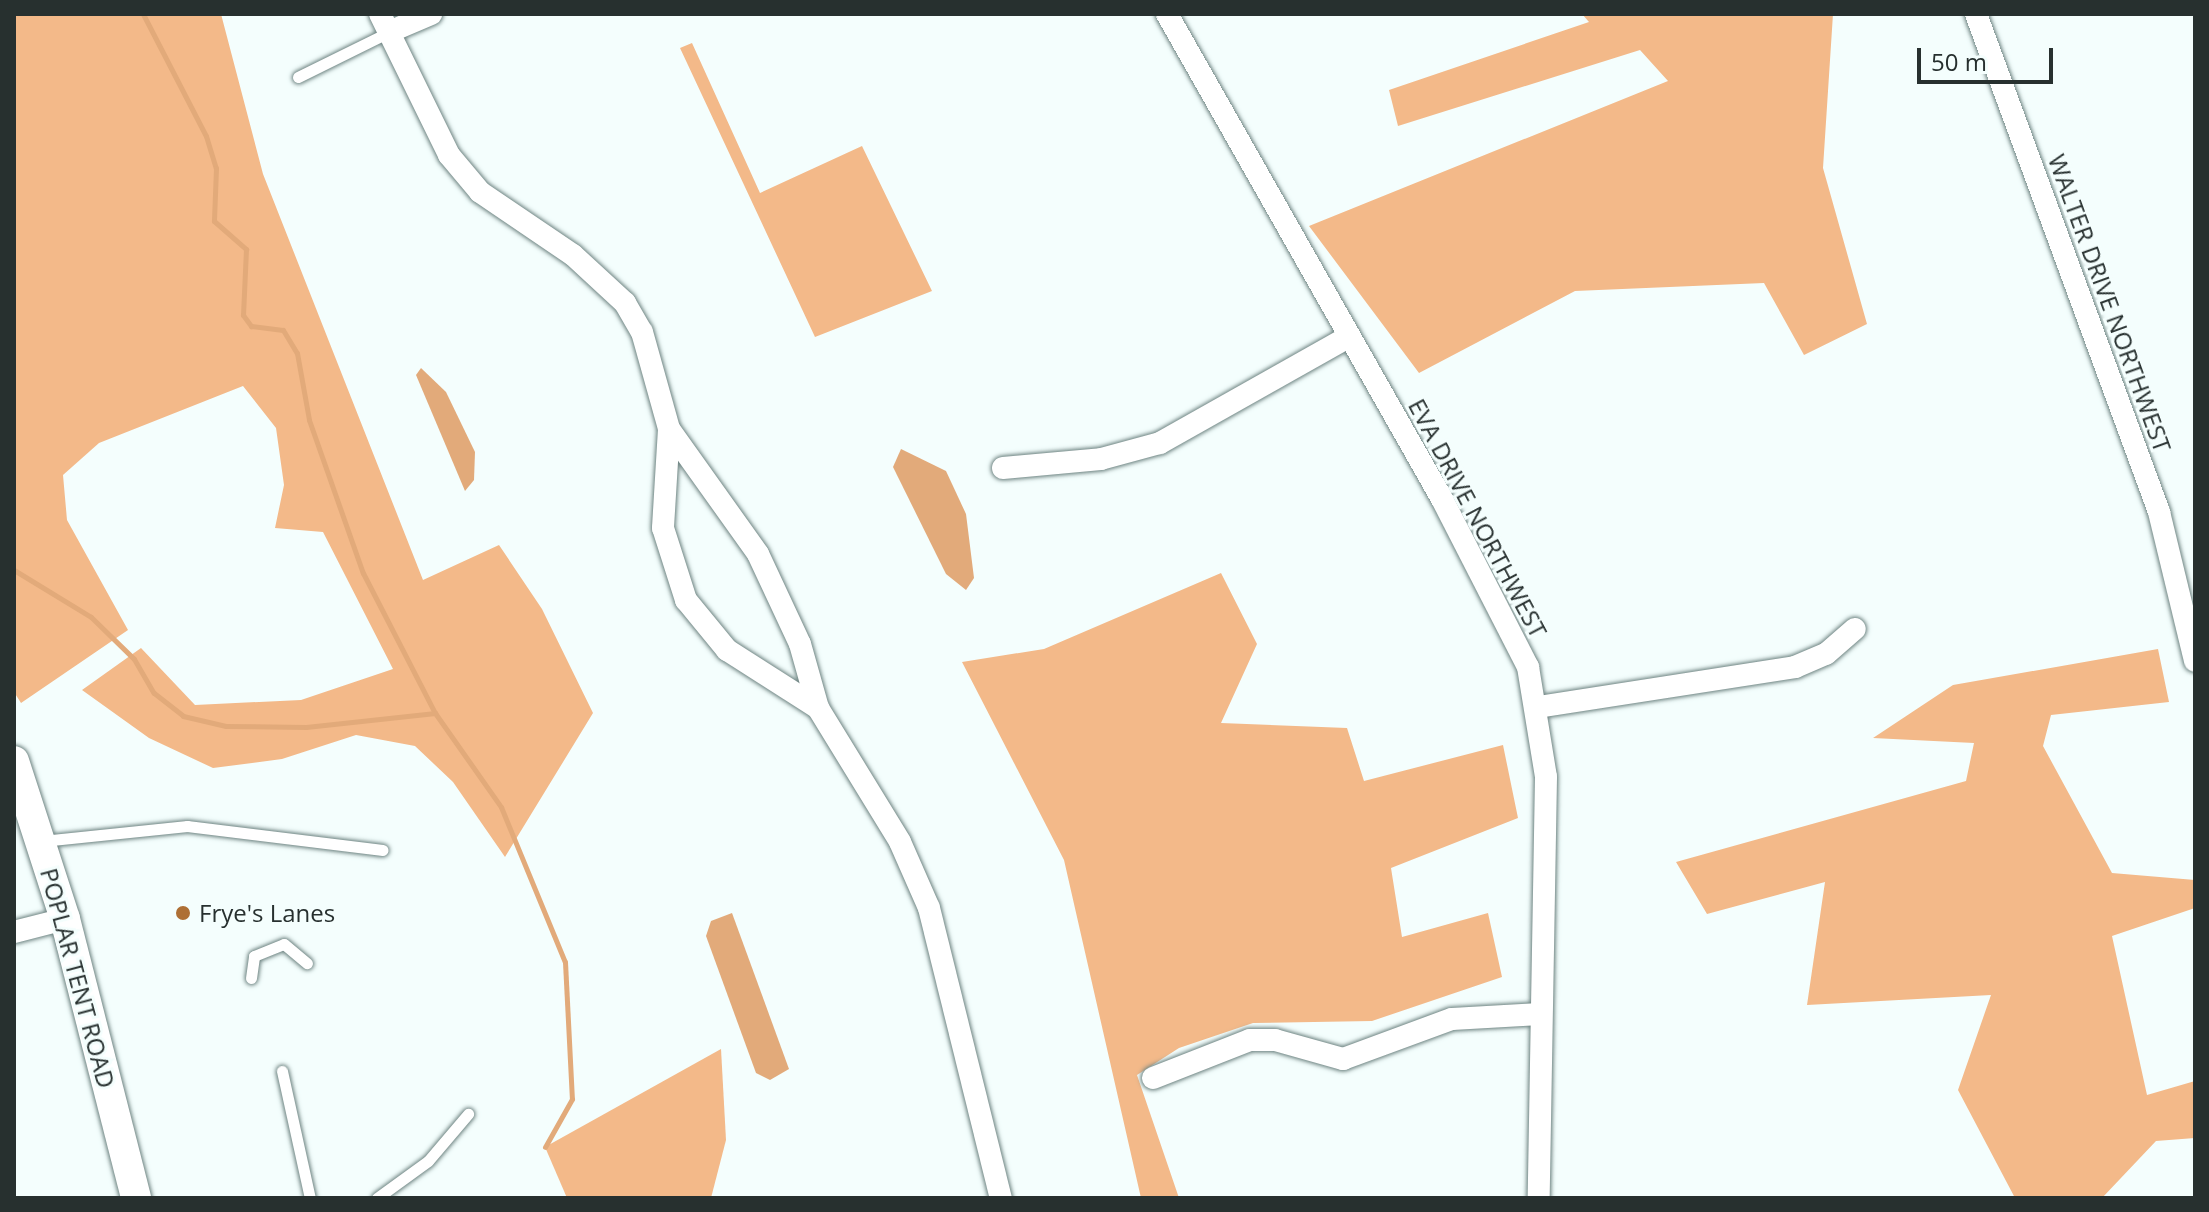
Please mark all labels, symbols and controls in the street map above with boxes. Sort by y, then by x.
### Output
scale bar [1921,32,2057,82]
text: 50 m [1931,45,1987,78]
street label: WALTER DRIVE NORTHWEST [2043,150,2177,456]
street label: EVA DRIVE NORTHWEST [1403,394,1553,642]
street label: POPLAR TENT ROAD [35,865,121,1091]
place label: Frye's Lanes [199,899,335,927]
marker: Frye's Lanes [174,904,192,922]

